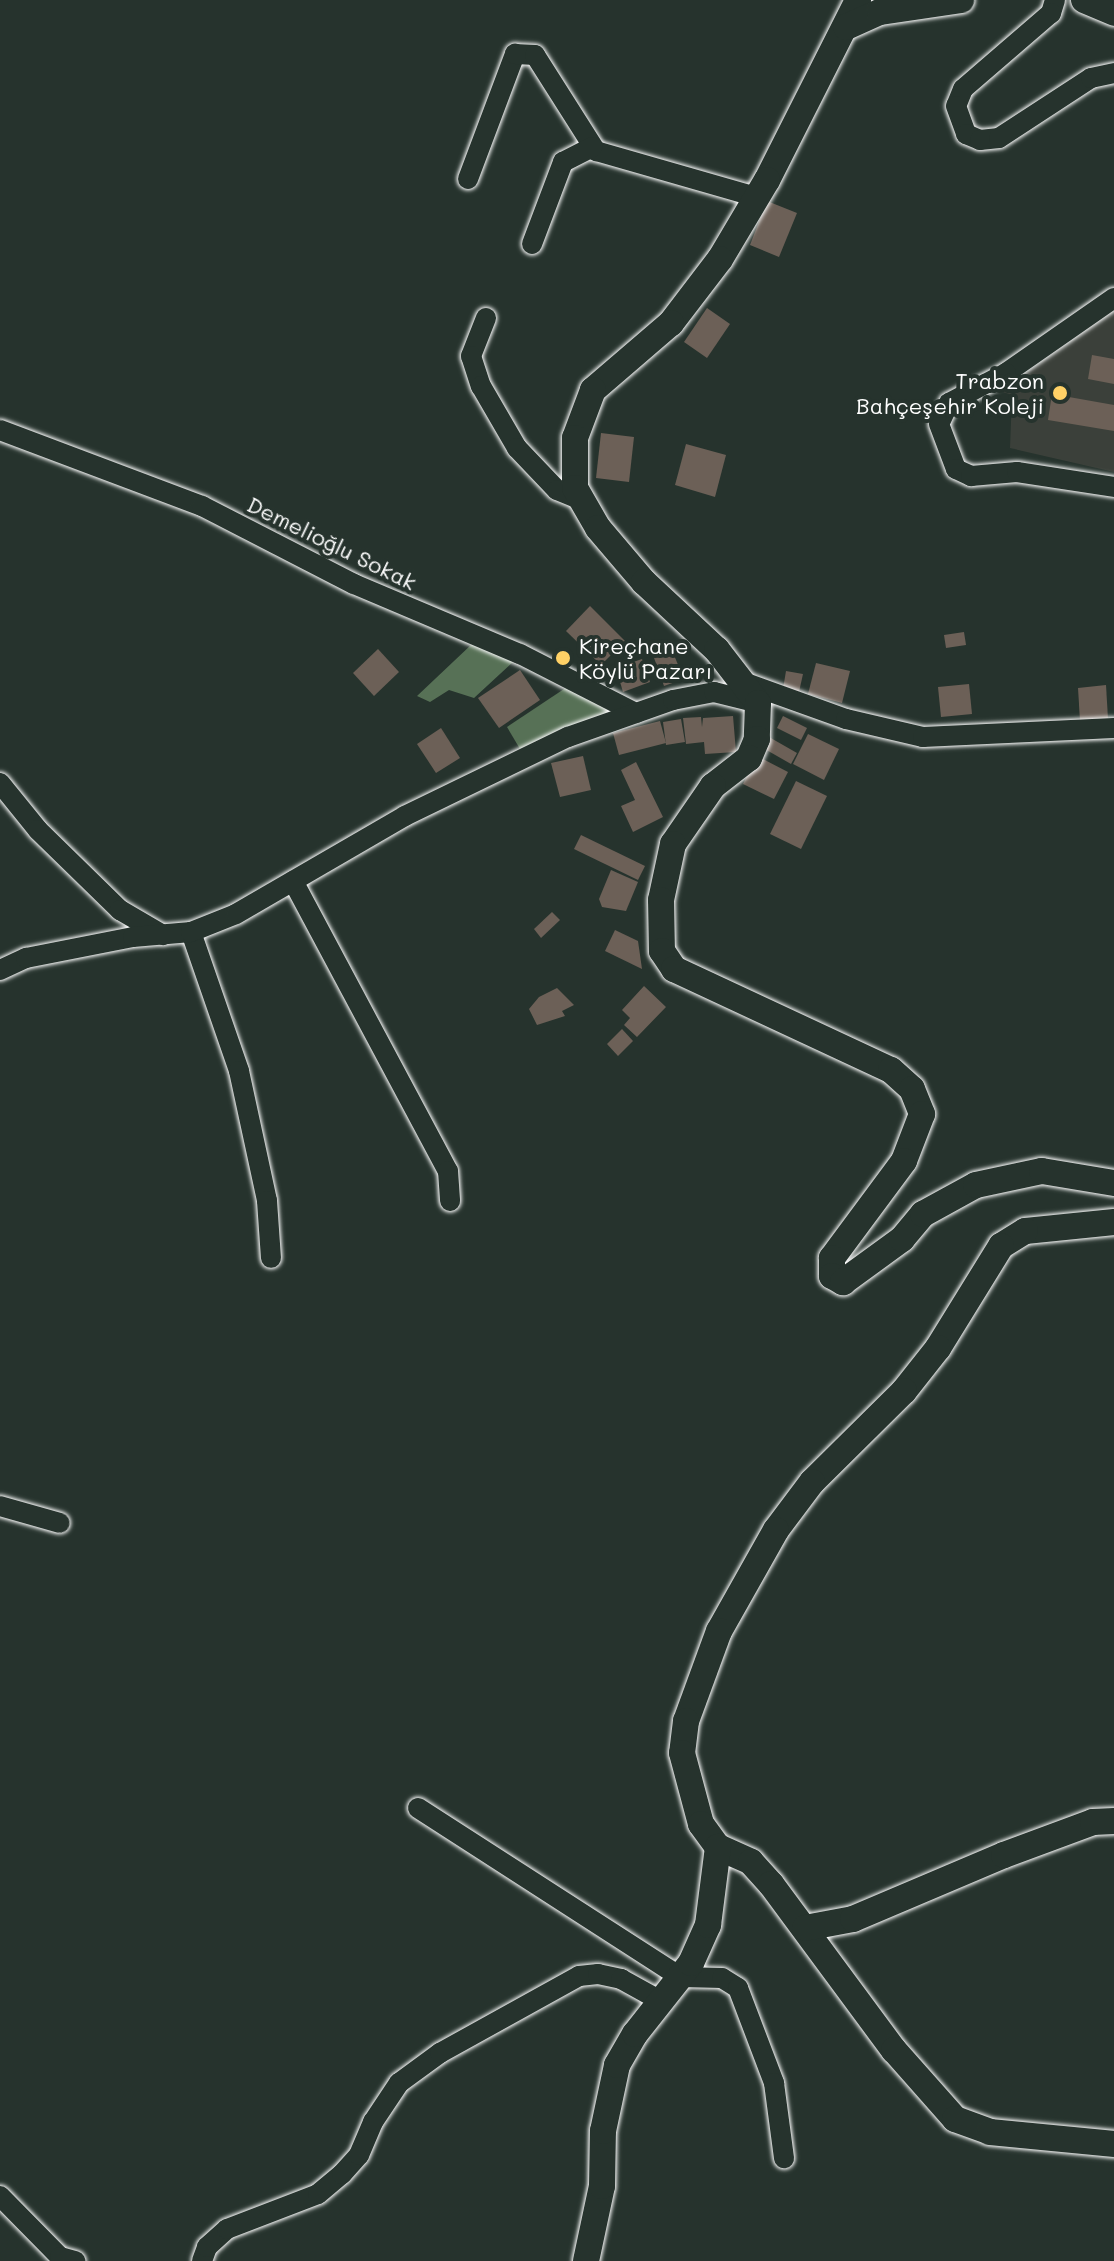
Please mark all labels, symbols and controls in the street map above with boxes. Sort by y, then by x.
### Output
place label: Trabzon Bahçeşehir Koleji [856,367,1044,418]
marker: Trabzon Bahçeşehir Koleji [1051,384,1069,402]
street label: Demelioğlu Sokak [243,491,421,595]
place label: Kireçhane Köylü Pazarı [579,632,713,684]
marker: Kireçhane Köylü Pazarı [554,649,572,667]

